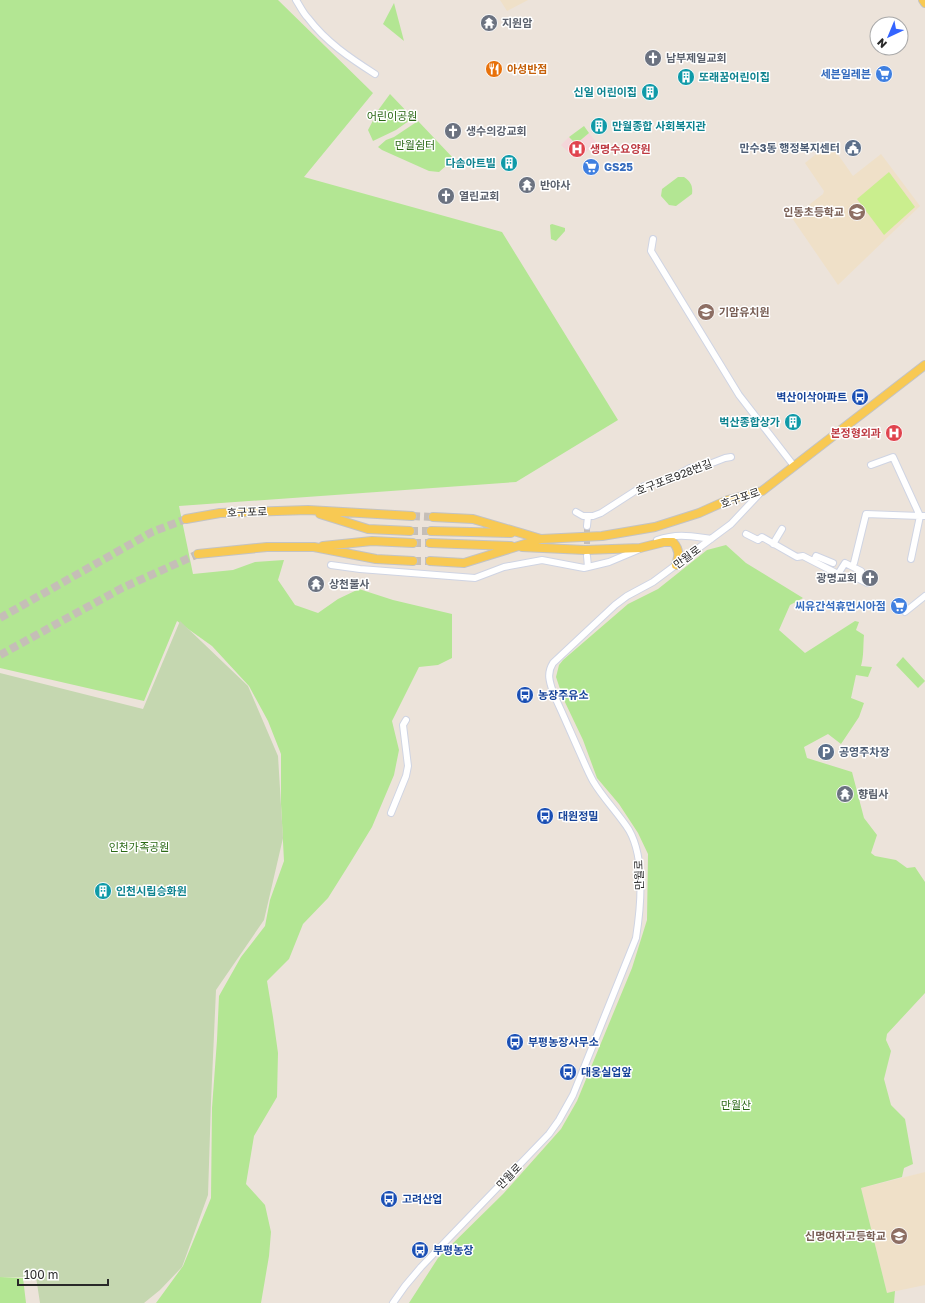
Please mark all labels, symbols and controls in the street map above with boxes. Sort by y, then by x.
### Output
temple icon: 지원암 [479,13,499,33]
place label: 지원암 [502,16,532,29]
north arrow [869,16,909,56]
text: N [874,36,889,51]
church icon: 남부제일교회 [643,48,663,68]
place label: 남부제일교회 [666,51,727,64]
restaurant icon: 아성반점 [484,59,504,79]
place label: 아성반점 [507,62,547,75]
supermarket icon: 세븐일레븐 [874,64,894,84]
building icon: 또래꿈어린이집 [676,67,696,87]
place label: 세븐일레븐 [820,67,871,80]
place label: 또래꿈어린이집 [699,70,770,83]
building icon: 신일 어린이집 [640,82,660,102]
place label: 신일 어린이집 [574,85,637,98]
park label: 어린이공원 [367,109,417,122]
building icon: 만월종합 사회복지관 [589,116,609,136]
place label: 만월종합 사회복지관 [612,119,706,132]
church icon: 생수의강교회 [443,121,463,141]
place label: 생수의강교회 [466,124,527,137]
park label: 만월쉼터 [395,138,435,151]
public building icon: 만수3동 행정복지센터 [843,138,863,158]
hospital icon: 생명수요양원 [567,139,587,159]
place label: 만수3동 행정복지센터 [739,141,840,154]
place label: 생명수요양원 [590,142,651,155]
building icon: 다솜아트빌 [499,153,519,173]
place label: 다솜아트빌 [445,156,496,169]
supermarket icon: GS25 [581,157,601,177]
place label: GS25 [604,160,633,173]
temple icon: 반야사 [517,175,537,195]
place label: 반야사 [540,178,570,191]
church icon: 열린교회 [436,186,456,206]
place label: 열린교회 [459,189,499,202]
school or university icon: 인동초등학교 [847,202,867,222]
place label: 인동초등학교 [783,205,844,218]
school or university icon: 기암유치원 [696,302,716,322]
place label: 기암유치원 [719,305,770,318]
bus stop icon: 벽산이삭아파트 [850,387,870,407]
place label: 벽산이삭아파트 [776,390,847,403]
building icon: 벅산종합상가 [783,412,803,432]
place label: 벅산종합상가 [719,415,780,428]
hospital icon: 본정형외과 [884,423,904,443]
place label: 본정형외과 [830,426,881,439]
street label: 호구포로928번길 [634,456,714,497]
street label: 호구포로 [719,485,761,510]
street label: 호구포로 [227,504,267,519]
street label: 만월로 [671,542,703,571]
church icon: 광명교회 [860,568,880,588]
place label: 광명교회 [817,571,857,584]
temple icon: 상천불사 [306,574,326,594]
place label: 상천불사 [329,577,369,590]
supermarket icon: 씨유간석휴먼시아점 [889,596,909,616]
place label: 씨유간석휴먼시아점 [795,599,886,612]
bus stop icon: 농장주유소 [515,685,535,705]
place label: 농장주유소 [538,688,589,701]
parking icon: 공영주차장 [816,742,836,762]
place label: 공영주차장 [839,745,890,758]
temple icon: 향림사 [835,784,855,804]
place label: 향림사 [858,787,888,800]
bus stop icon: 대원정밀 [535,806,555,826]
place label: 대원정밀 [558,809,598,822]
park label: 인천가족공원 [109,840,169,853]
street label: 만월로 [631,860,646,890]
building icon: 인천시립승화원 [93,881,113,901]
place label: 인천시립승화원 [116,884,187,897]
bus stop icon: 부평농장사무소 [505,1032,525,1052]
place label: 부평농장사무소 [528,1035,599,1048]
bus stop icon: 대웅실업앞 [558,1062,578,1082]
place label: 대웅실업앞 [581,1065,632,1078]
park label: 만월산 [721,1098,751,1111]
street label: 만월로 [493,1160,524,1191]
bus stop icon: 고려산업 [379,1189,399,1209]
place label: 고려산업 [402,1192,442,1205]
school or university icon: 신명여자고등학교 [889,1226,909,1246]
place label: 신명여자고등학교 [805,1229,886,1242]
bus stop icon: 부평농장 [410,1240,430,1260]
place label: 부평농장 [433,1243,473,1256]
scale bar [18,1261,108,1287]
text: 100 m [24,1267,58,1282]

